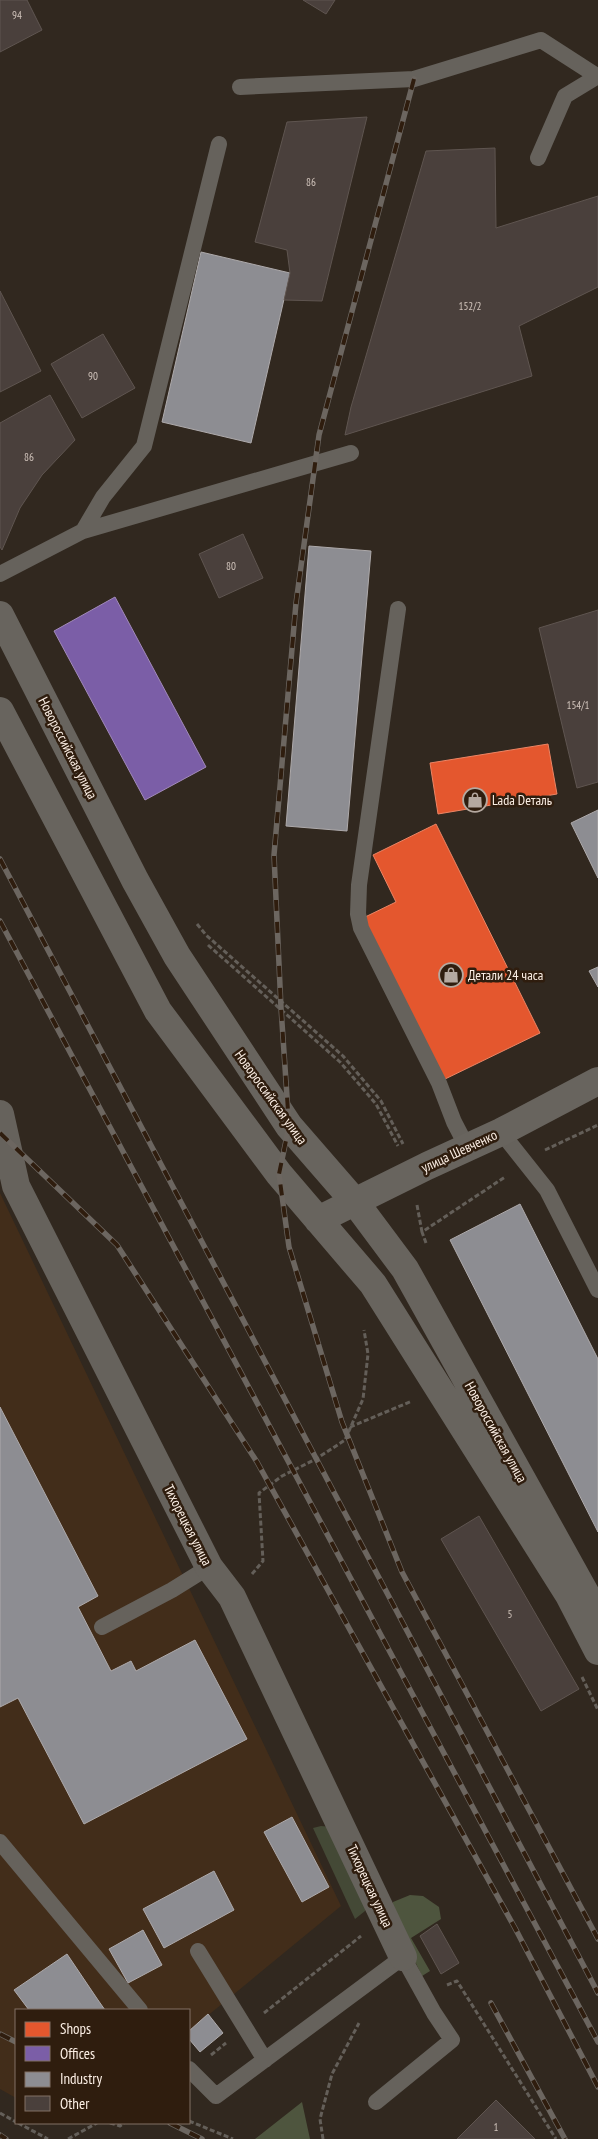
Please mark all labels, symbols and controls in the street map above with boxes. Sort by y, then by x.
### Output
house number: 94 [12,8,22,22]
house number: 86 [306,175,316,189]
house number: 152/2 [458,299,482,313]
house number: 90 [88,369,98,383]
house number: 86 [24,450,34,464]
house number: 80 [226,559,236,573]
street label: Новороссийская улица [34,694,102,802]
house number: 154/1 [566,698,590,712]
shop icon: Lada Dеталь [462,787,488,813]
place label: Lada Dеталь [492,791,552,809]
shop icon: Детали 24 часа [438,962,464,988]
place label: Детали 24 часа [468,966,543,984]
street label: Новороссийская улица [231,1046,311,1148]
street label: улица Шевченко [418,1126,500,1176]
street label: Новороссийская улица [461,1378,531,1486]
street label: Тихорецкая улица [160,1481,216,1569]
house number: 5 [508,1607,513,1621]
street label: Тихорецкая улица [343,1842,397,1930]
legend [15,2009,190,2124]
text: Shops [60,2019,91,2038]
text: Offices [60,2044,95,2063]
text: Industry [60,2069,102,2088]
text: Other [60,2094,90,2113]
house number: 1 [494,2120,499,2134]

